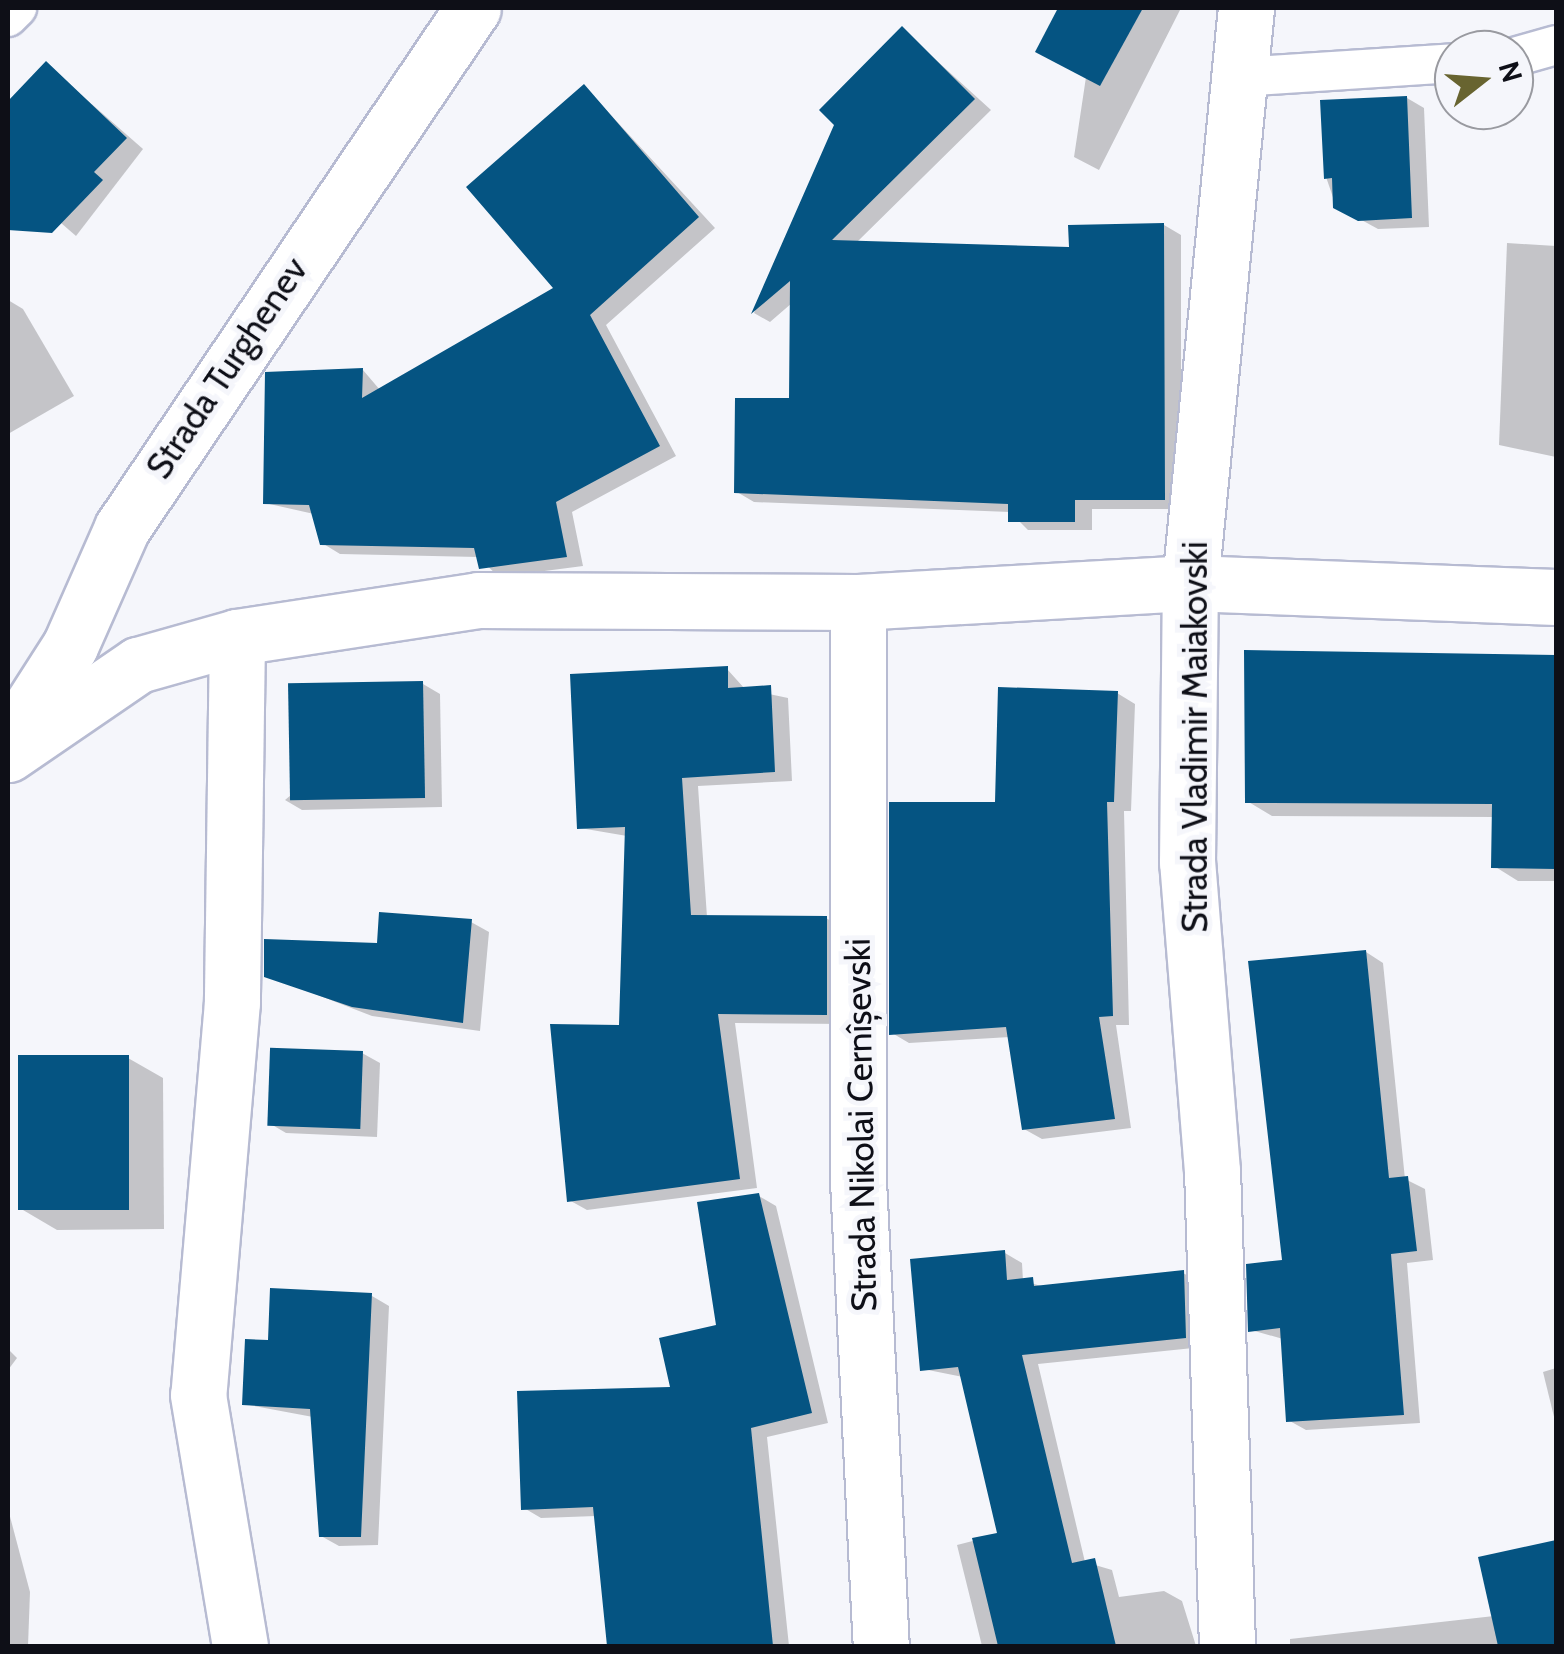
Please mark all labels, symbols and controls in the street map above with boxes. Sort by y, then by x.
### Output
north arrow [1434,30,1534,130]
text: N [1492,57,1530,86]
street label: Strada Turghenev [138,250,316,486]
street label: Strada Vladimir Maiakovski [1174,541,1216,933]
street label: Strada Nikolai Cernîșevski [837,938,885,1312]

